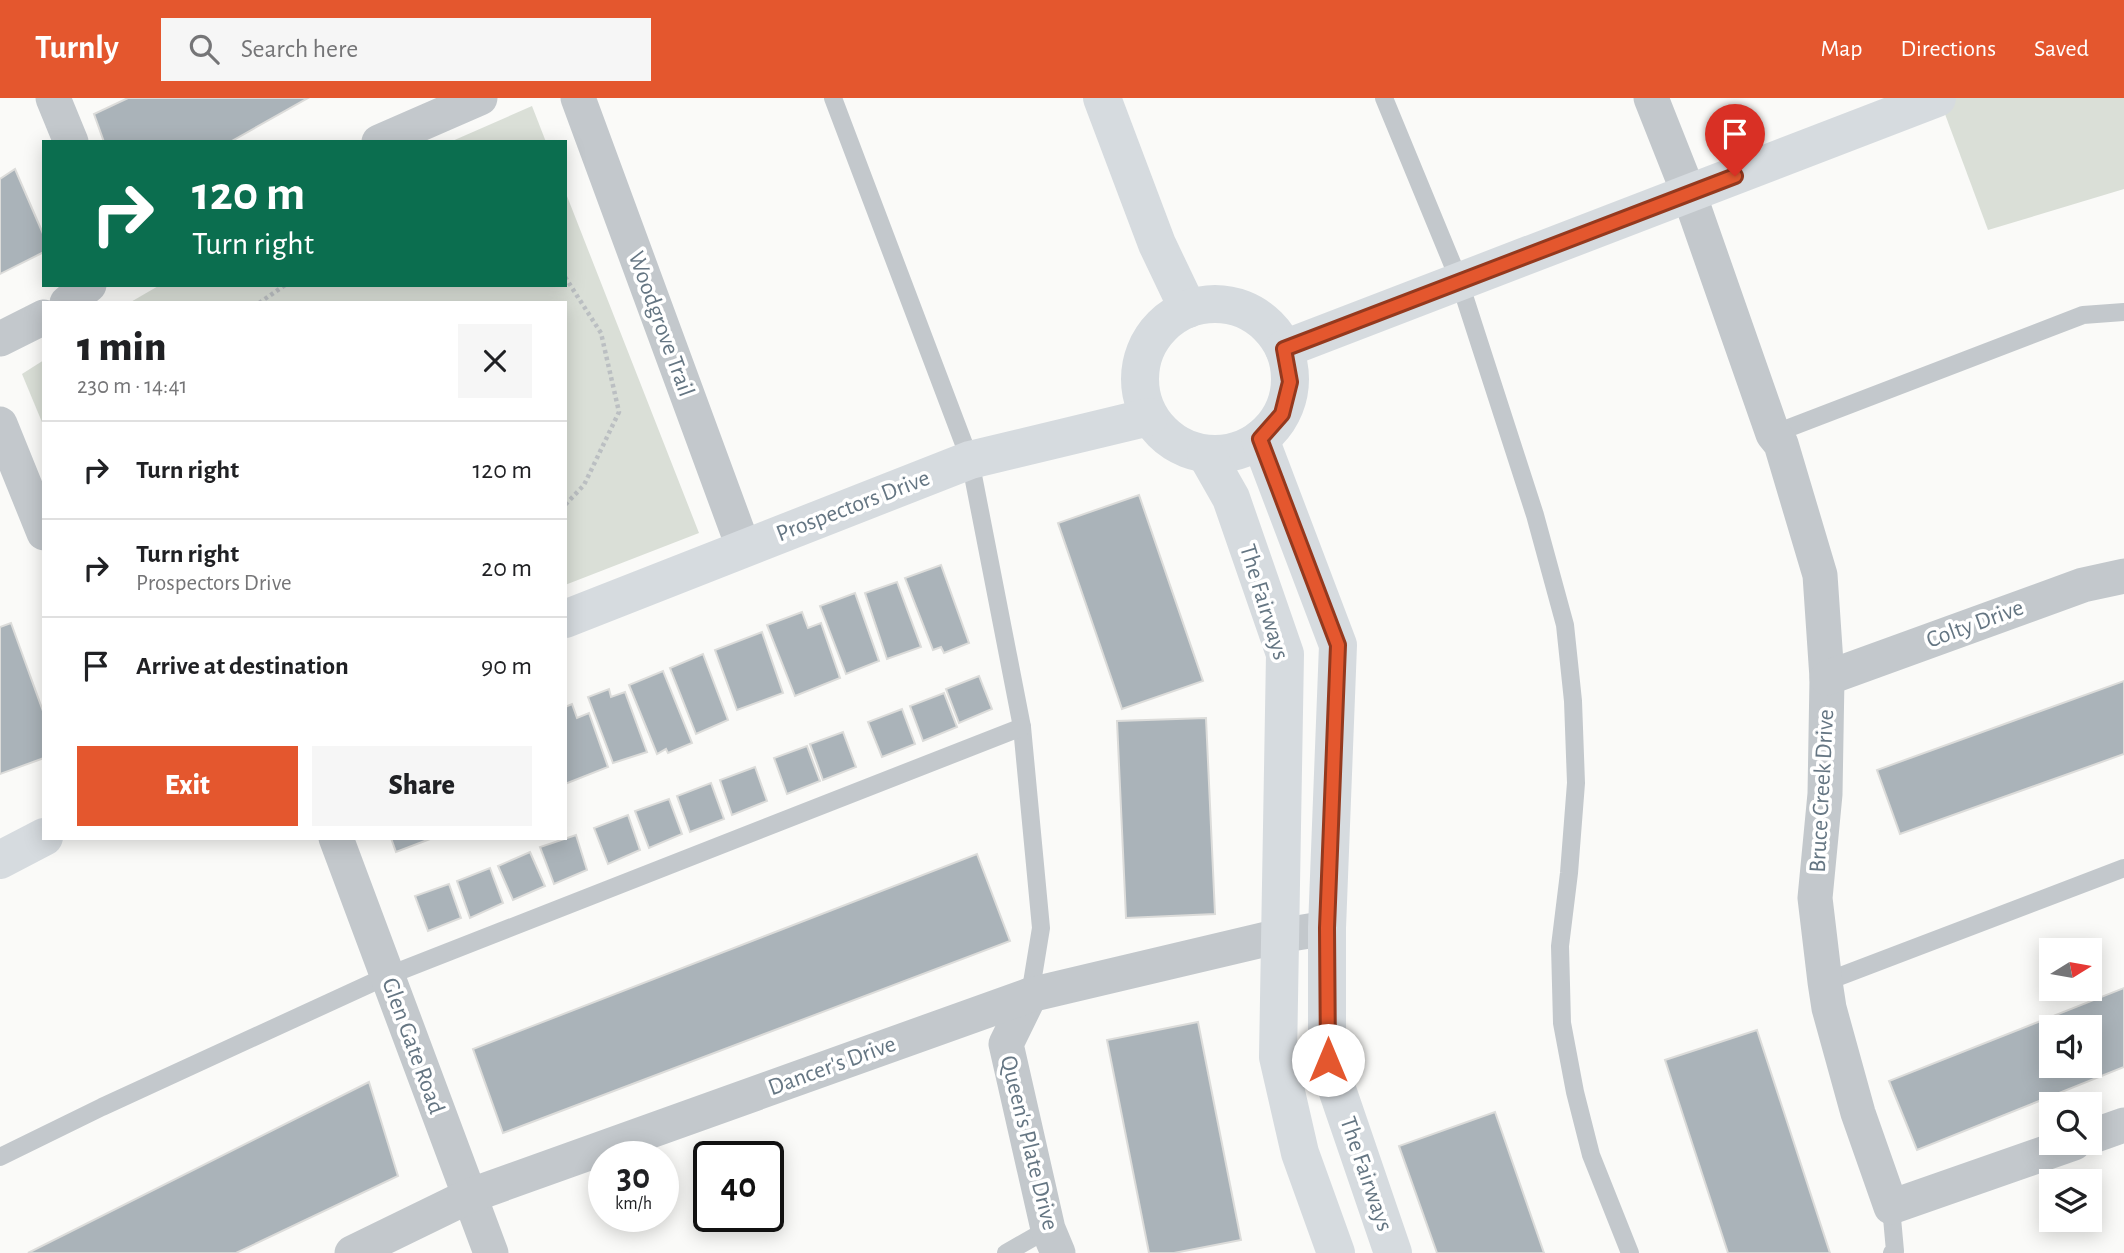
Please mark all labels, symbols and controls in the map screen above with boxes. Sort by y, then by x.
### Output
search box [161,18,651,81]
icon: search [185,30,223,68]
text: Turnly [35,32,119,65]
text: Search here [241,36,358,62]
text: Map [1820,37,1862,61]
text: Directions [1900,37,1996,61]
text: Saved [2034,37,2089,61]
pin [1705,104,1765,176]
icon: arrive [1716,115,1754,153]
icon: right [77,168,168,259]
text: 120 m [192,170,305,219]
text: Turn right [192,228,314,260]
street label: Woodgrove Trail [624,248,698,400]
button: close [458,324,532,398]
text: 1 min [77,326,166,368]
text: 230 m · 14:41 [77,375,187,398]
icon: right [77,451,115,489]
text: Turn right [136,457,239,483]
text: 120 m [472,457,532,483]
street label: Prospectors Drive [773,466,933,546]
text: Turn right [136,541,239,567]
street label: The Fairways [1235,541,1293,663]
icon: right [77,549,115,587]
text: 20 m [481,555,532,581]
text: Prospectors Drive [136,572,292,595]
street label: Colty Drive [1923,595,2027,653]
icon: arrive [77,647,115,685]
text: Arrive at destination [136,653,349,679]
text: 90 m [481,653,532,679]
street label: Bruce Creek Drive [1806,709,1838,873]
button: Exit [77,746,298,826]
button: Share [312,746,532,826]
north arrow [2039,938,2102,1001]
map controls [2039,938,2102,1232]
street label: Glen Gate Road [377,975,449,1117]
button: sound [2039,1015,2102,1078]
position arrow [1291,1023,1365,1097]
street label: Dancer's Drive [765,1032,899,1100]
street label: Queen's Plate Drive [996,1053,1062,1233]
button: search [2039,1092,2102,1155]
street label: The Fairways [1335,1114,1397,1234]
speed limit sign: 40 [693,1141,784,1232]
text: 30 [617,1160,650,1195]
button: layers [2039,1169,2102,1232]
text: km/h [615,1195,652,1213]

